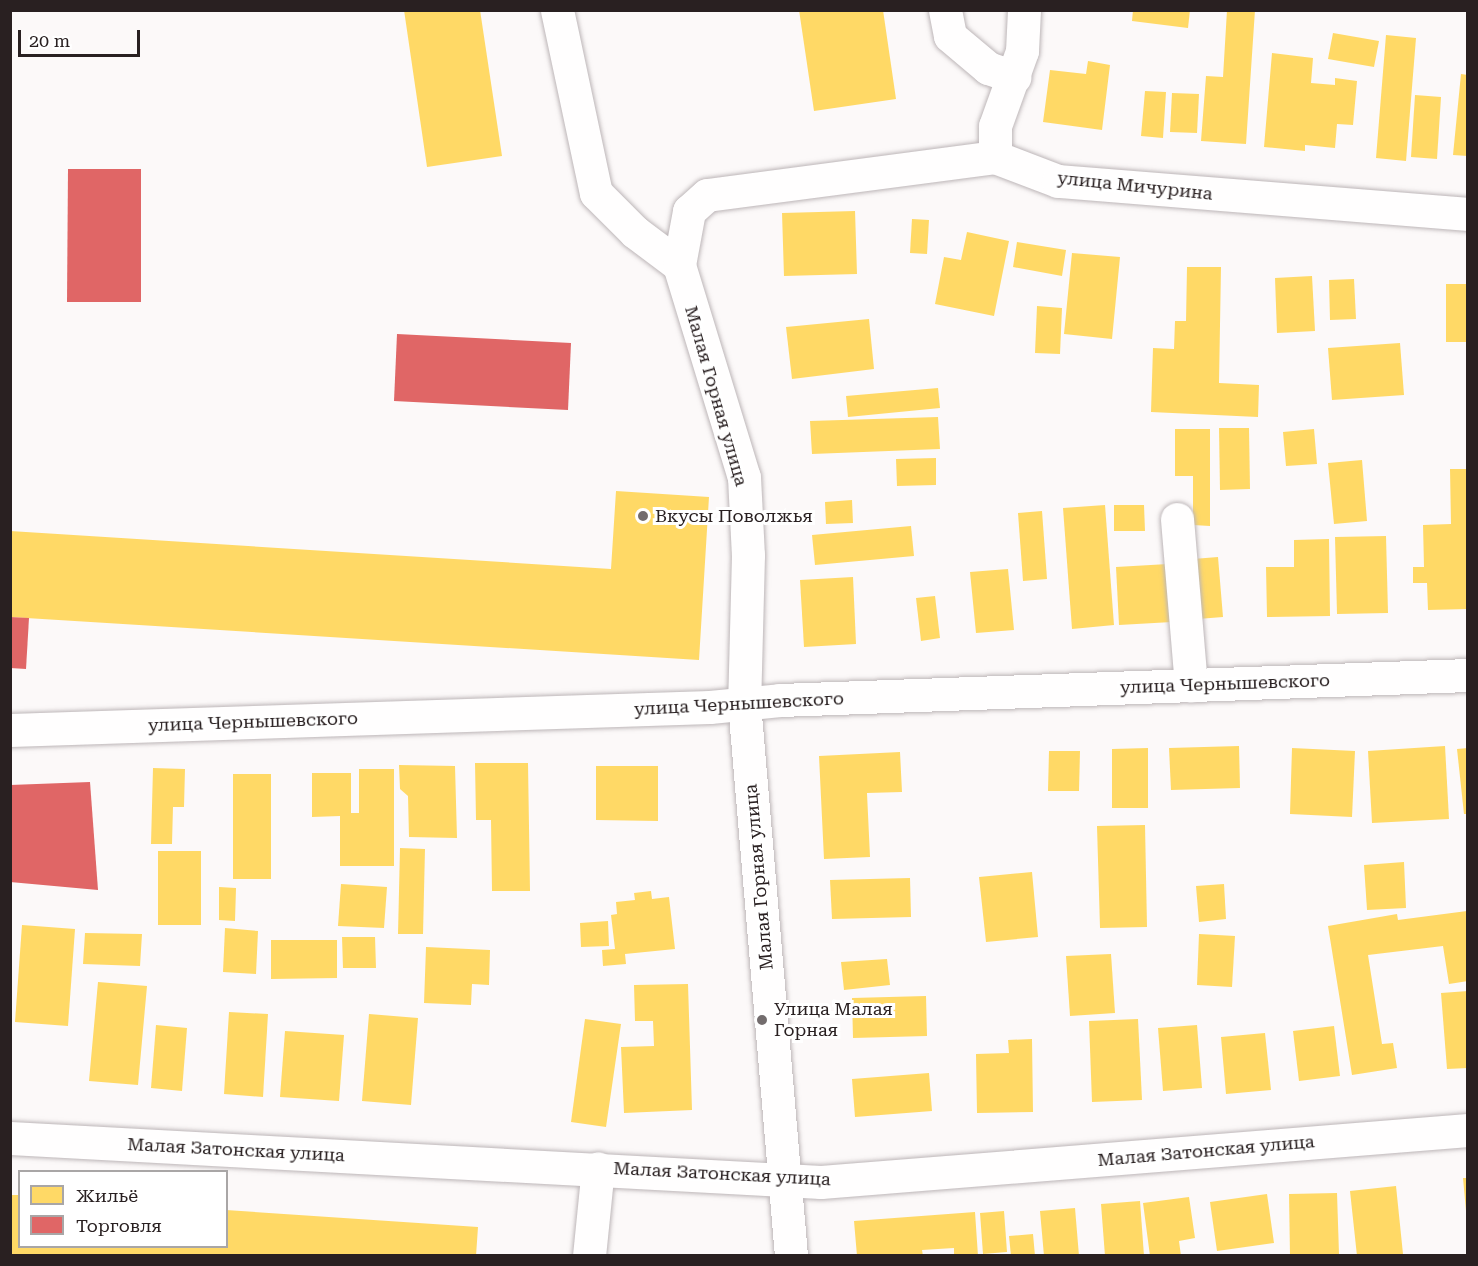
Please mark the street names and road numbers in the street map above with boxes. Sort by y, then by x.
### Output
street label: улица Мичурина [1056,167,1214,205]
street label: Малая Горная улица [680,303,752,489]
street label: улица Чернышевского [1120,670,1330,698]
street label: улица Чернышевского [634,688,844,720]
street label: улица Чернышевского [148,708,358,736]
street label: Малая Горная улица [740,783,778,971]
street label: Малая Затонская улица [1097,1131,1315,1171]
street label: Малая Затонская улица [127,1134,345,1166]
street label: Малая Затонская улица [613,1158,831,1190]

